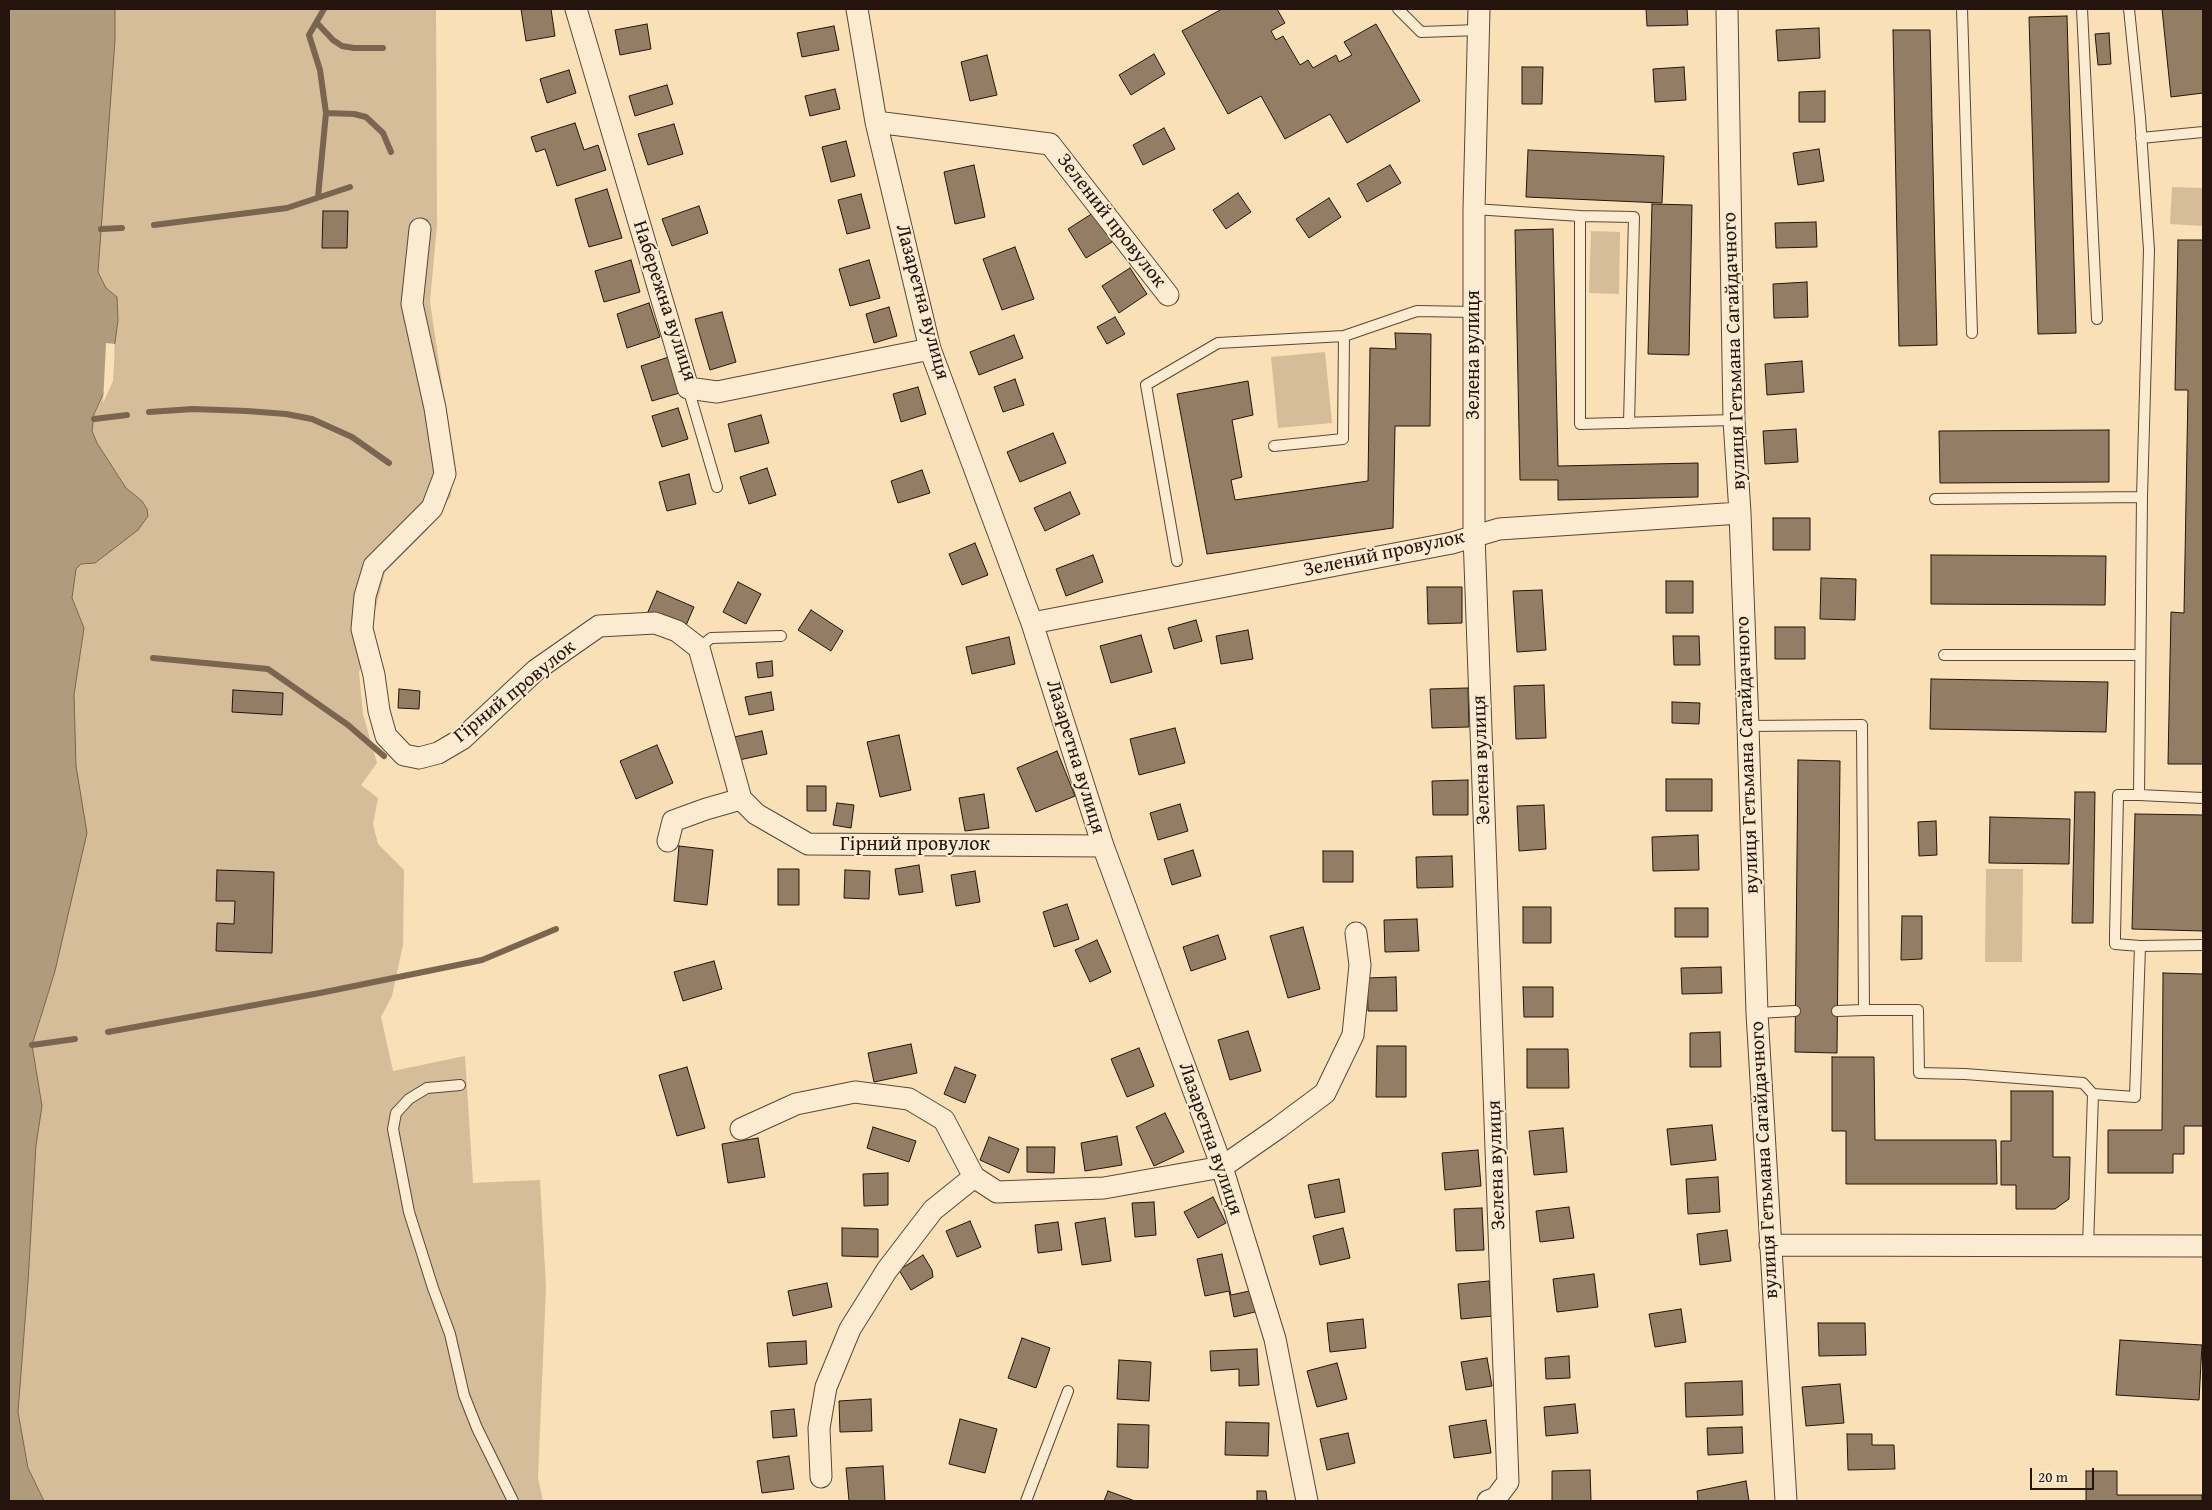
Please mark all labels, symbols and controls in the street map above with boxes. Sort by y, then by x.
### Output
street label: Зелений провулок [1051,149,1171,293]
street label: вулиця Гетьмана Сагайдачного [1718,212,1752,490]
street label: Набережна вулиця [627,218,701,384]
street label: Лазаретна вулиця [890,222,954,382]
street label: Зелена вулиця [1462,290,1486,420]
street label: Зелений провулок [1301,525,1467,583]
street label: вулиця Гетьмана Сагайдачного [1731,616,1765,894]
street label: Гірний провулок [449,636,581,748]
street label: Лазаретна вулиця [1040,677,1110,837]
street label: Зелена вулиця [1468,695,1496,825]
street label: Гірний провулок [840,833,990,857]
street label: вулиця Гетьмана Сагайдачного [1746,1021,1784,1299]
street label: Лазаретна вулиця [1173,1059,1247,1219]
street label: Зелена вулиця [1483,1100,1511,1230]
scale bar [2032,1458,2096,1490]
text: 20 m [2038,1466,2068,1487]

